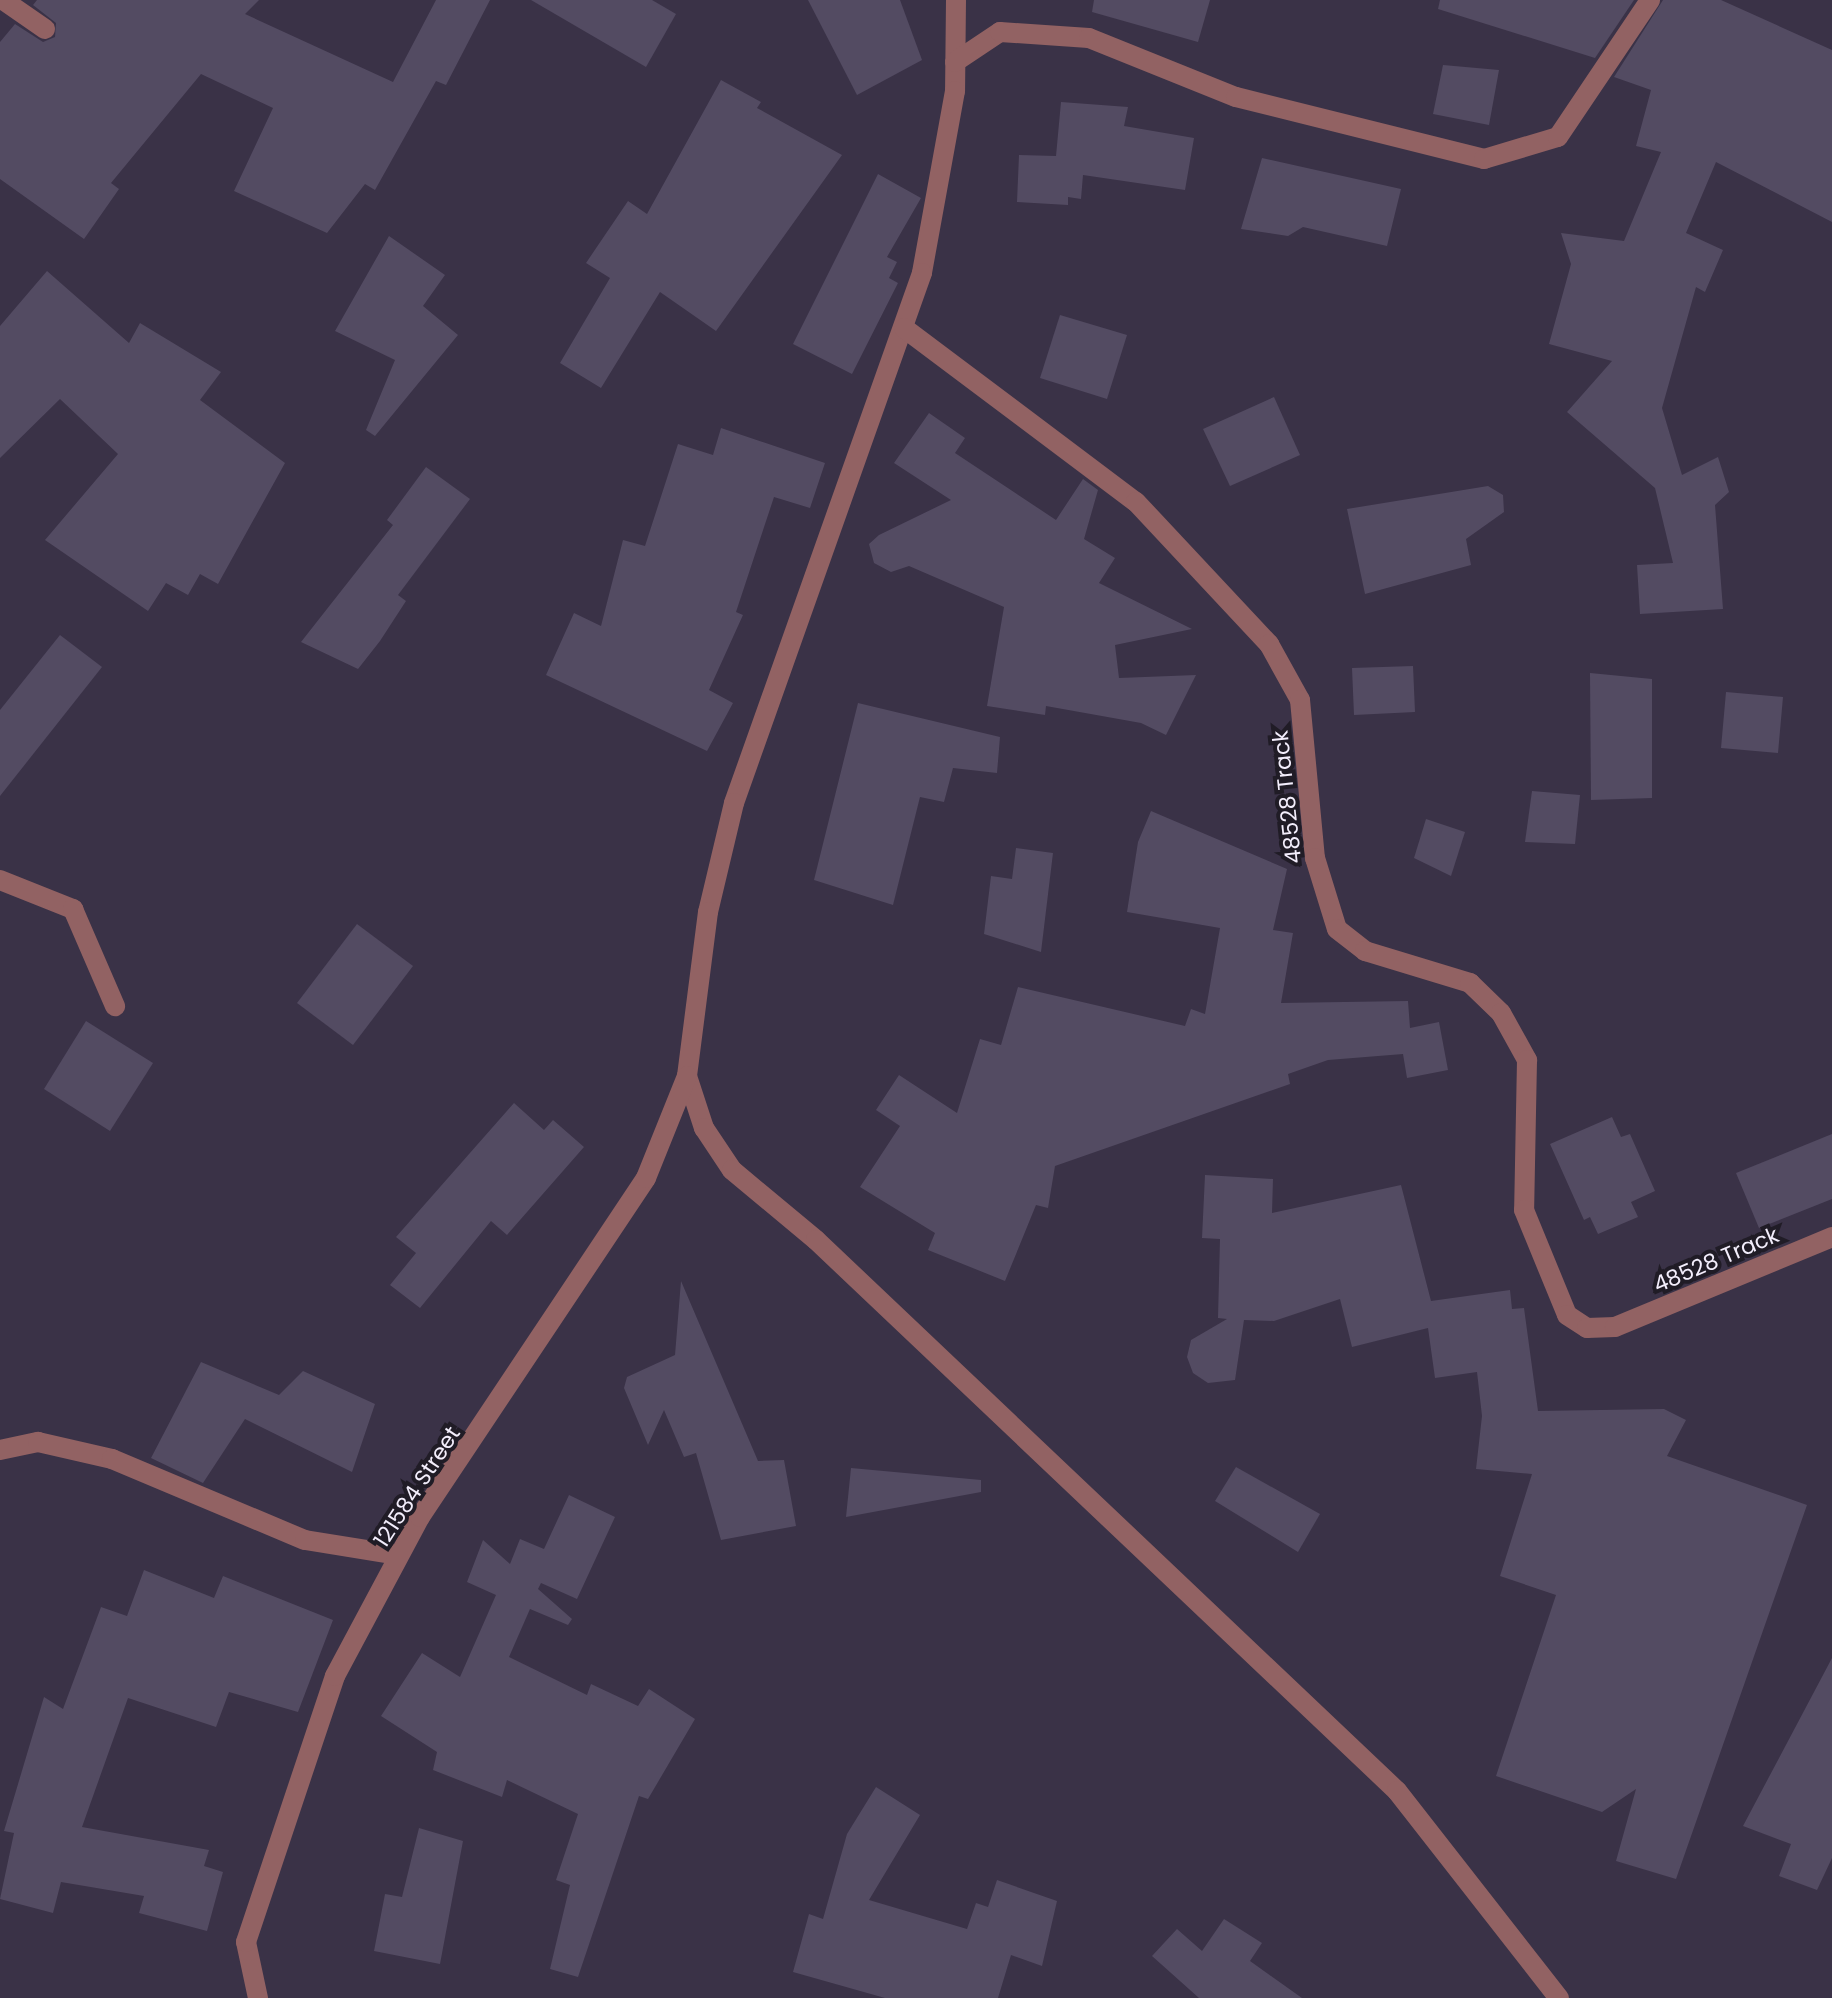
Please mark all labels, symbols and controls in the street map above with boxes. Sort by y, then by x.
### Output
street label: 48528 Track [1267,729,1307,865]
street label: 48528 Track [1649,1222,1783,1298]
street label: 121584 Street [368,1422,466,1552]

